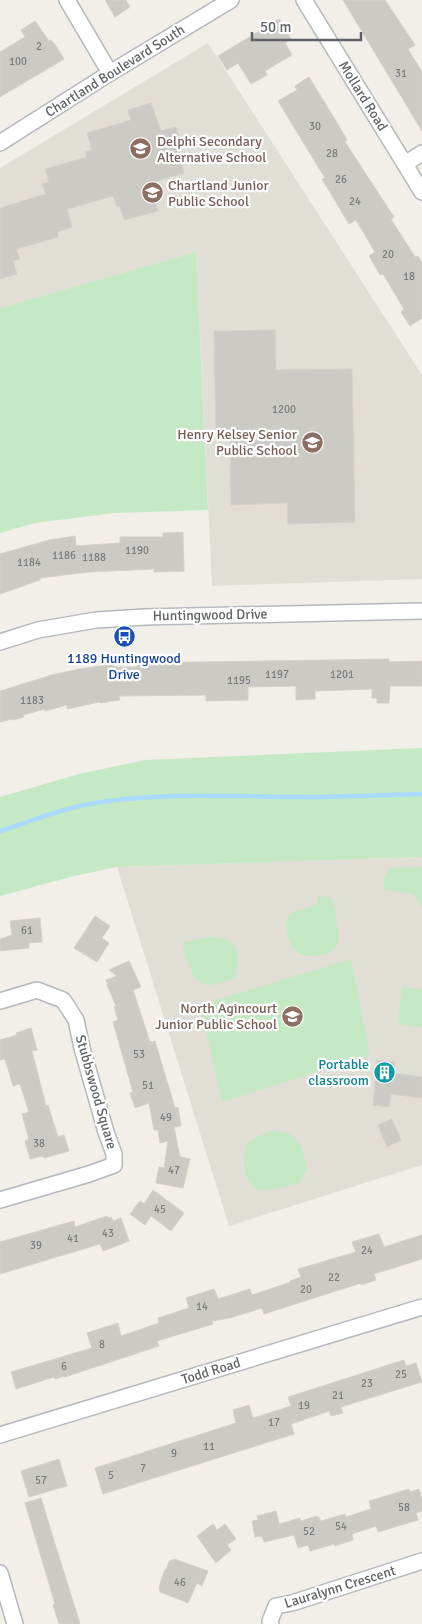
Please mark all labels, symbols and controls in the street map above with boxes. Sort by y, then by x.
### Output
scale bar [252,10,361,42]
text: 50 m [260,18,291,36]
street label: Chartland Boulevard South [42,21,188,121]
house number: 2 [36,40,42,53]
house number: 100 [9,55,27,68]
street label: Mollard Road [335,58,391,134]
house number: 31 [395,67,407,80]
house number: 30 [309,120,321,133]
place label: Delphi Secondary Alternative School [157,133,266,166]
school or university icon: Delphi Secondary Alternative School [129,137,153,161]
house number: 28 [326,147,338,160]
house number: 26 [335,173,347,186]
place label: Chartland Junior Public School [168,177,270,210]
school or university icon: Chartland Junior Public School [140,181,164,205]
house number: 24 [349,195,361,208]
house number: 20 [382,248,394,261]
house number: 18 [403,270,415,283]
house number: 1200 [272,403,296,416]
place label: Henry Kelsey Senior Public School [177,426,298,459]
school or university icon: Henry Kelsey Senior Public School [301,430,325,454]
house number: 1190 [125,544,149,557]
house number: 1186 [52,549,76,562]
house number: 1188 [82,551,106,564]
house number: 1184 [17,556,41,569]
street label: Huntingwood Drive [152,605,268,625]
bus stop icon: 1189 Huntingwood Drive [112,624,136,648]
place label: 1189 Huntingwood Drive [67,650,181,683]
house number: 1197 [265,668,289,681]
house number: 1201 [330,668,354,681]
house number: 1195 [227,674,251,687]
house number: 1183 [20,694,44,707]
house number: 61 [21,924,33,937]
place label: North Agincourt Junior Public School [155,1000,277,1033]
school or university icon: North Agincourt Junior Public School [281,1004,305,1028]
street label: Stubbswood Square [72,1033,120,1151]
house number: 53 [133,1048,145,1061]
place label: Portable classroom [308,1056,369,1089]
building icon: Portable classroom [373,1060,397,1084]
house number: 51 [142,1079,154,1092]
house number: 49 [160,1111,172,1124]
house number: 38 [33,1137,45,1150]
house number: 47 [168,1164,180,1177]
house number: 45 [154,1203,166,1216]
house number: 43 [102,1227,114,1240]
house number: 41 [67,1232,79,1245]
house number: 39 [30,1239,42,1252]
house number: 24 [361,1244,373,1257]
house number: 22 [328,1271,340,1284]
house number: 20 [300,1283,312,1296]
house number: 14 [196,1300,208,1313]
house number: 8 [99,1338,105,1351]
street label: Todd Road [179,1354,243,1388]
house number: 6 [61,1360,67,1373]
house number: 25 [395,1368,407,1381]
house number: 23 [361,1377,373,1390]
house number: 21 [332,1389,344,1402]
house number: 19 [298,1399,310,1412]
house number: 17 [268,1416,280,1429]
house number: 11 [203,1440,215,1453]
house number: 9 [171,1447,177,1460]
house number: 7 [140,1462,146,1475]
house number: 5 [108,1469,114,1482]
house number: 57 [35,1474,47,1487]
house number: 58 [398,1501,410,1514]
house number: 54 [335,1520,347,1533]
house number: 52 [303,1525,315,1538]
street label: Lauralynn Crescent [282,1562,398,1612]
house number: 46 [174,1576,186,1589]

